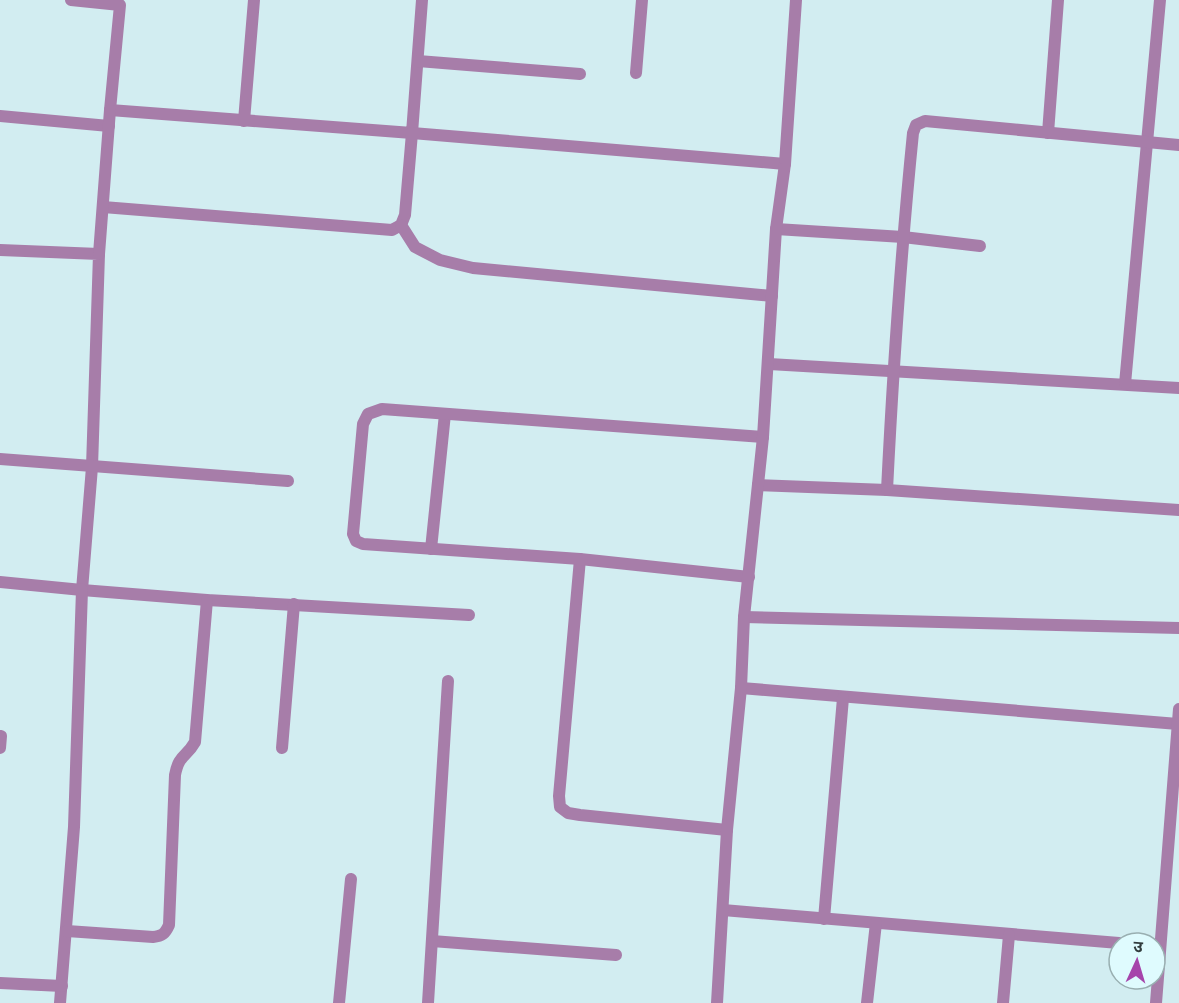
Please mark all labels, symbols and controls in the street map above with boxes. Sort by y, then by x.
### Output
north arrow [1107,931,1167,991]
text: उ [1133,934,1144,958]

